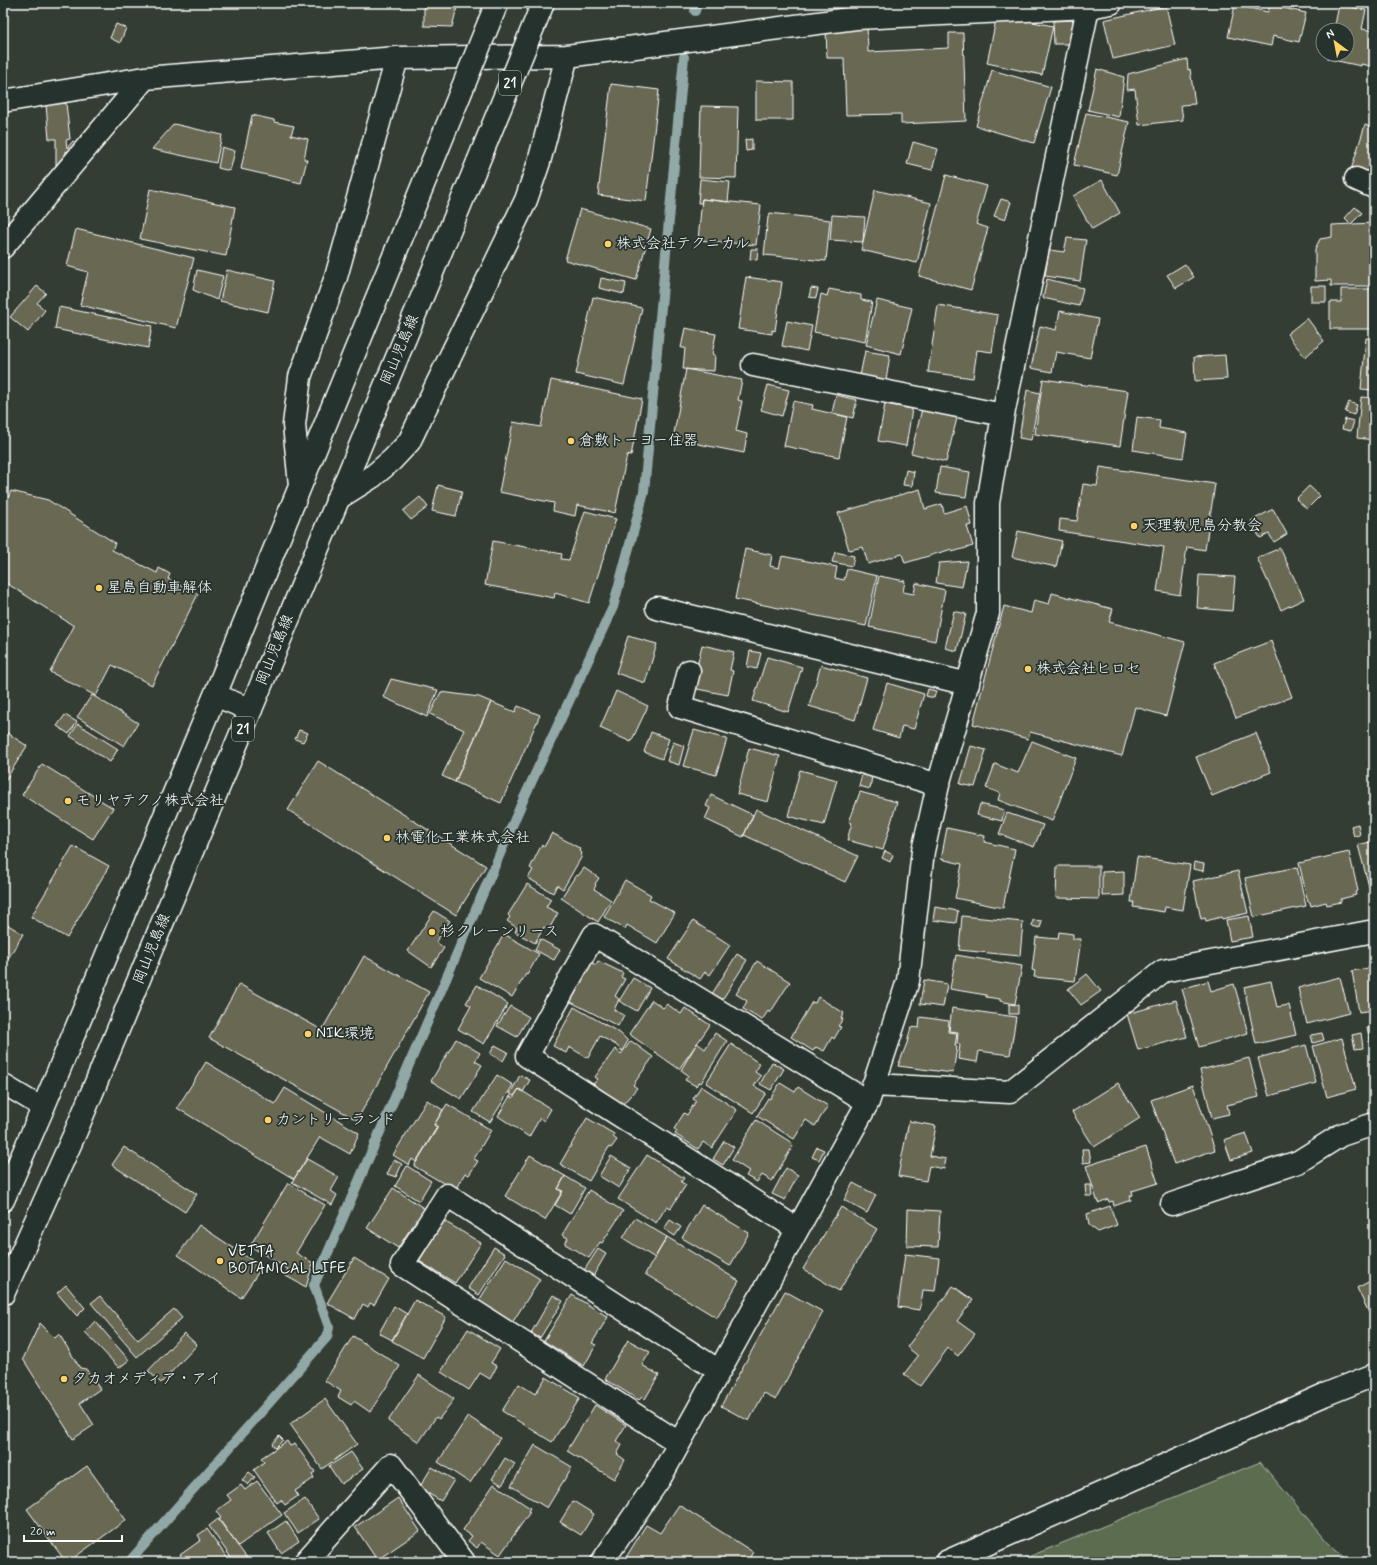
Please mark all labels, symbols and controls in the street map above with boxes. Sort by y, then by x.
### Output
north arrow [1315,22,1355,62]
text: N [1323,26,1337,42]
road number: 21 [499,71,521,95]
place label: 株式会社テクニカル [616,234,750,254]
marker: 株式会社テクニカル [603,239,613,249]
street label: 岡山児島線 [376,312,424,388]
place label: 倉敷トーヨー住器 [579,431,698,451]
marker: 倉敷トーヨー住器 [566,436,576,446]
place label: 天理教児島分教会 [1142,516,1262,536]
marker: 天理教児島分教会 [1129,521,1139,531]
place label: 星島自動車解体 [107,578,212,598]
marker: 星島自動車解体 [94,583,104,593]
street label: 岡山児島線 [252,611,298,689]
place label: 株式会社ヒロセ [1036,659,1141,679]
marker: 株式会社ヒロセ [1023,664,1033,674]
road number: 21 [232,717,254,741]
place label: モリヤテクノ株式会社 [76,791,224,811]
marker: モリヤテクノ株式会社 [63,796,73,806]
place label: 林電化工業株式会社 [395,828,530,848]
marker: 林電化工業株式会社 [382,833,392,843]
street label: 岡山児島線 [129,910,175,988]
place label: 杉クレーンリース [440,922,559,942]
marker: 杉クレーンリース [427,927,437,937]
place label: NIK環境 [316,1024,374,1044]
marker: NIK環境 [303,1029,313,1039]
place label: カントリーランド [276,1110,396,1130]
marker: カントリーランド [263,1115,273,1125]
place label: VETTA BOTANICAL LIFE [228,1242,346,1279]
marker: VETTA BOTANICAL LIFE [215,1256,225,1266]
place label: タカオメディア・アイ [72,1369,221,1389]
marker: タカオメディア・アイ [59,1374,69,1384]
scale bar [24,1517,122,1543]
text: 20 m [30,1524,56,1540]

